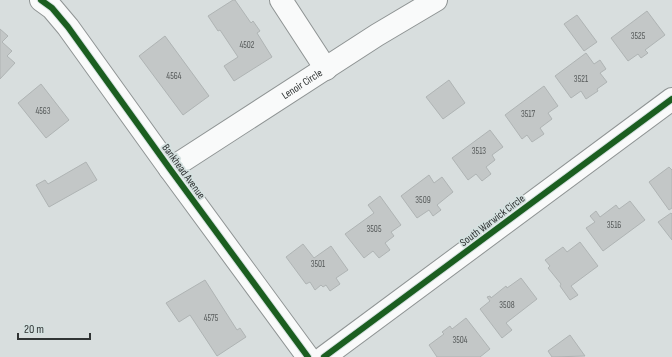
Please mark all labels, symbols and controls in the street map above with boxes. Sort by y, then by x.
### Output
house number: 3525 [631,31,646,42]
house number: 4502 [239,40,255,51]
street label: Lenoir Circle [279,66,325,102]
house number: 4564 [166,71,182,82]
house number: 3521 [574,74,589,85]
house number: 4563 [35,106,51,117]
house number: 3517 [521,109,535,120]
street label: Bankhead Avenue [159,141,208,201]
house number: 3513 [472,146,486,157]
street label: South Warwick Circle [457,192,527,249]
house number: 3509 [415,195,431,206]
house number: 3516 [607,220,621,231]
house number: 3505 [366,224,382,235]
house number: 3501 [311,259,326,270]
house number: 3508 [499,300,515,311]
house number: 4575 [204,313,219,324]
scale bar [18,315,90,341]
text: 20 m [24,322,44,337]
house number: 3504 [452,335,468,346]

